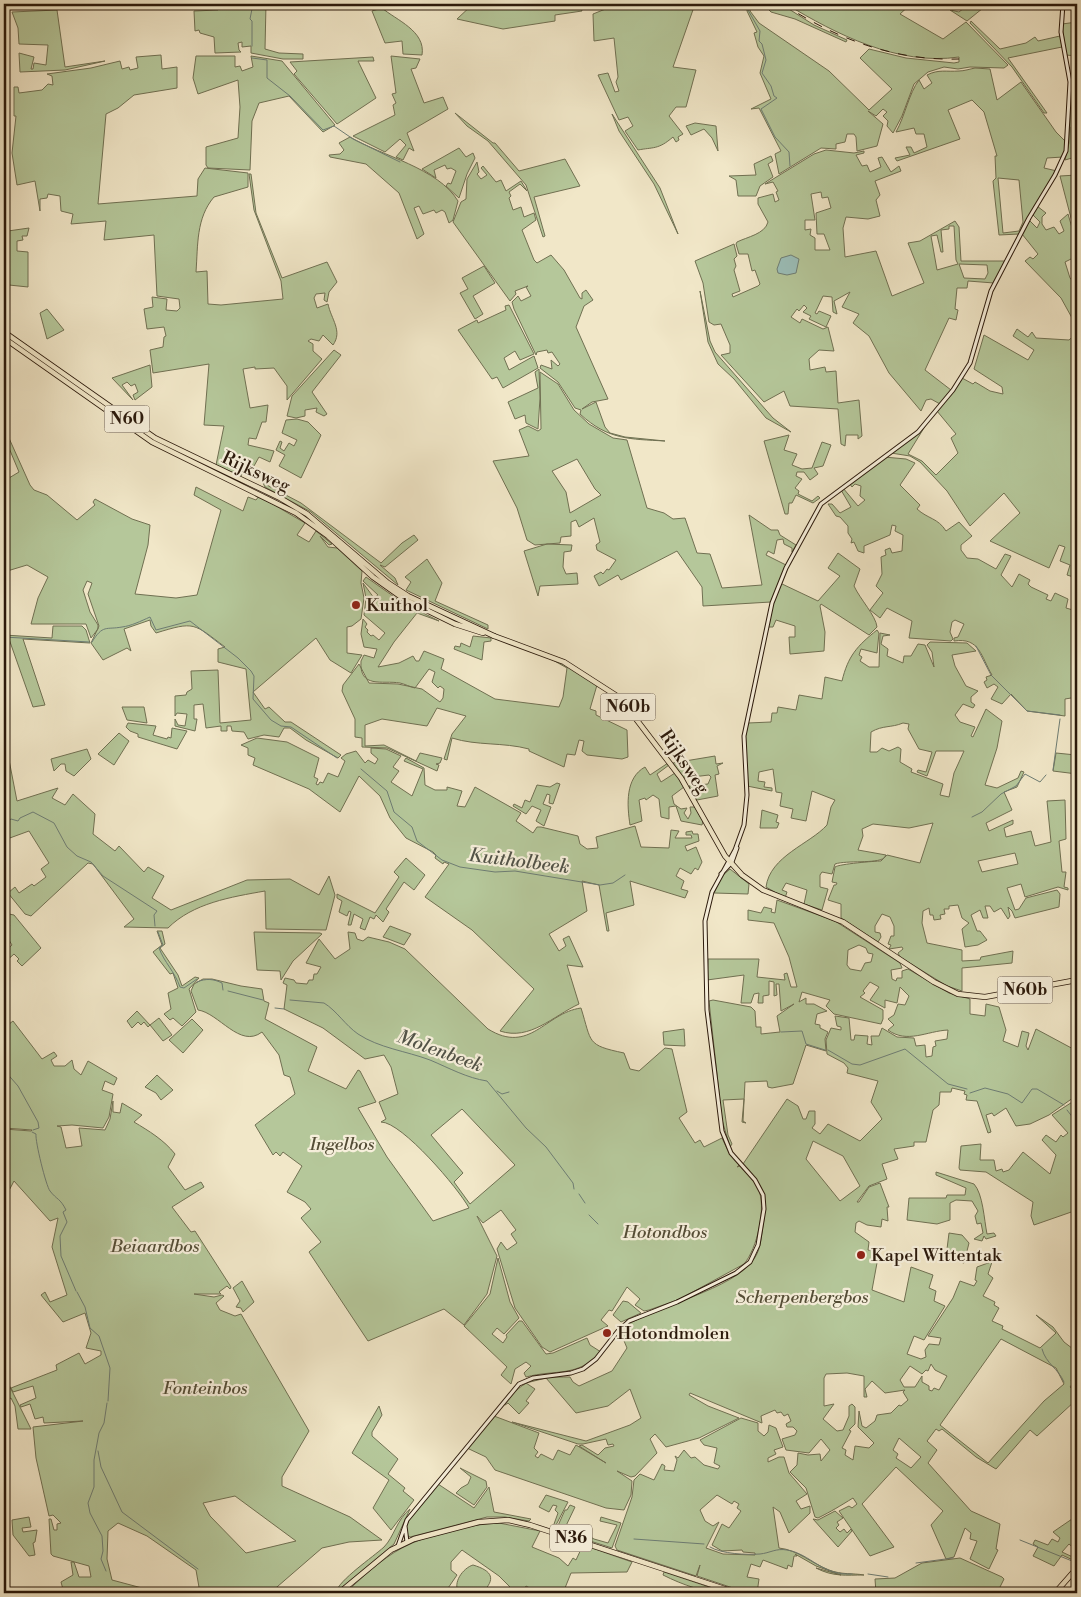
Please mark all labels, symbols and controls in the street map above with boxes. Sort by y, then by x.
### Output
road number: N60 [104,406,150,432]
street label: Rijksweg [218,446,295,498]
place label: Kuithol [366,594,429,617]
marker: Kuithol [350,599,362,611]
road number: N60b [600,694,656,720]
street label: Rijksweg [654,725,714,799]
water label: Kuitholbeek [467,843,571,879]
road number: N60b [998,976,1052,1004]
water label: Molenbeek [394,1024,486,1078]
park label: Ingelbos [308,1133,375,1156]
park label: Hotondbos [622,1221,707,1244]
park label: Beiaardbos [110,1235,200,1258]
place label: Kapel Wittentak [871,1244,1003,1267]
marker: Kapel Wittentak [855,1249,867,1261]
park label: Scherpenbergbos [735,1286,869,1309]
place label: Hotondmolen [617,1322,730,1345]
marker: Hotondmolen [601,1327,613,1339]
park label: Fonteinbos [162,1377,248,1400]
road number: N36 [550,1525,592,1552]

